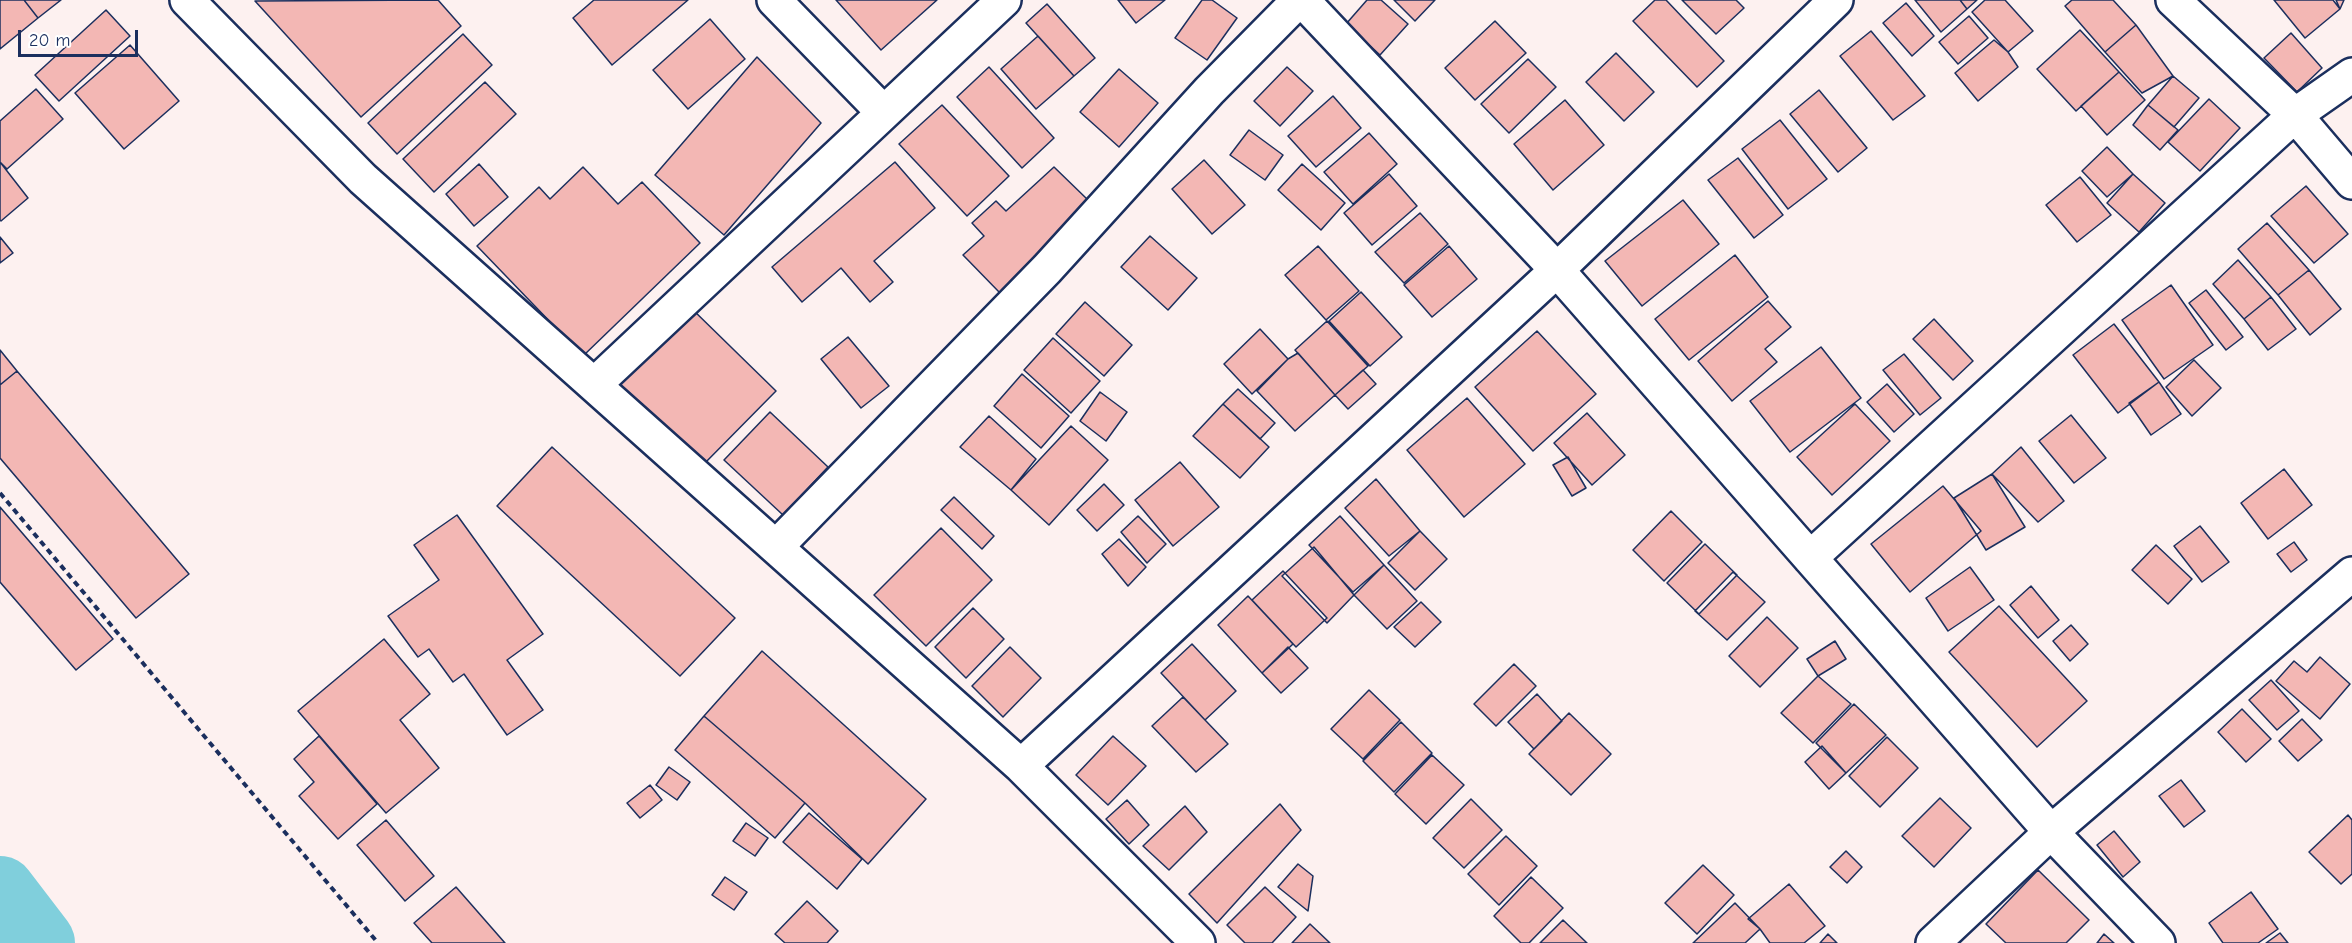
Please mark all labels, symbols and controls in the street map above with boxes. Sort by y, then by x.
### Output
scale bar [21,18,141,56]
text: 20 m [29,30,70,51]

